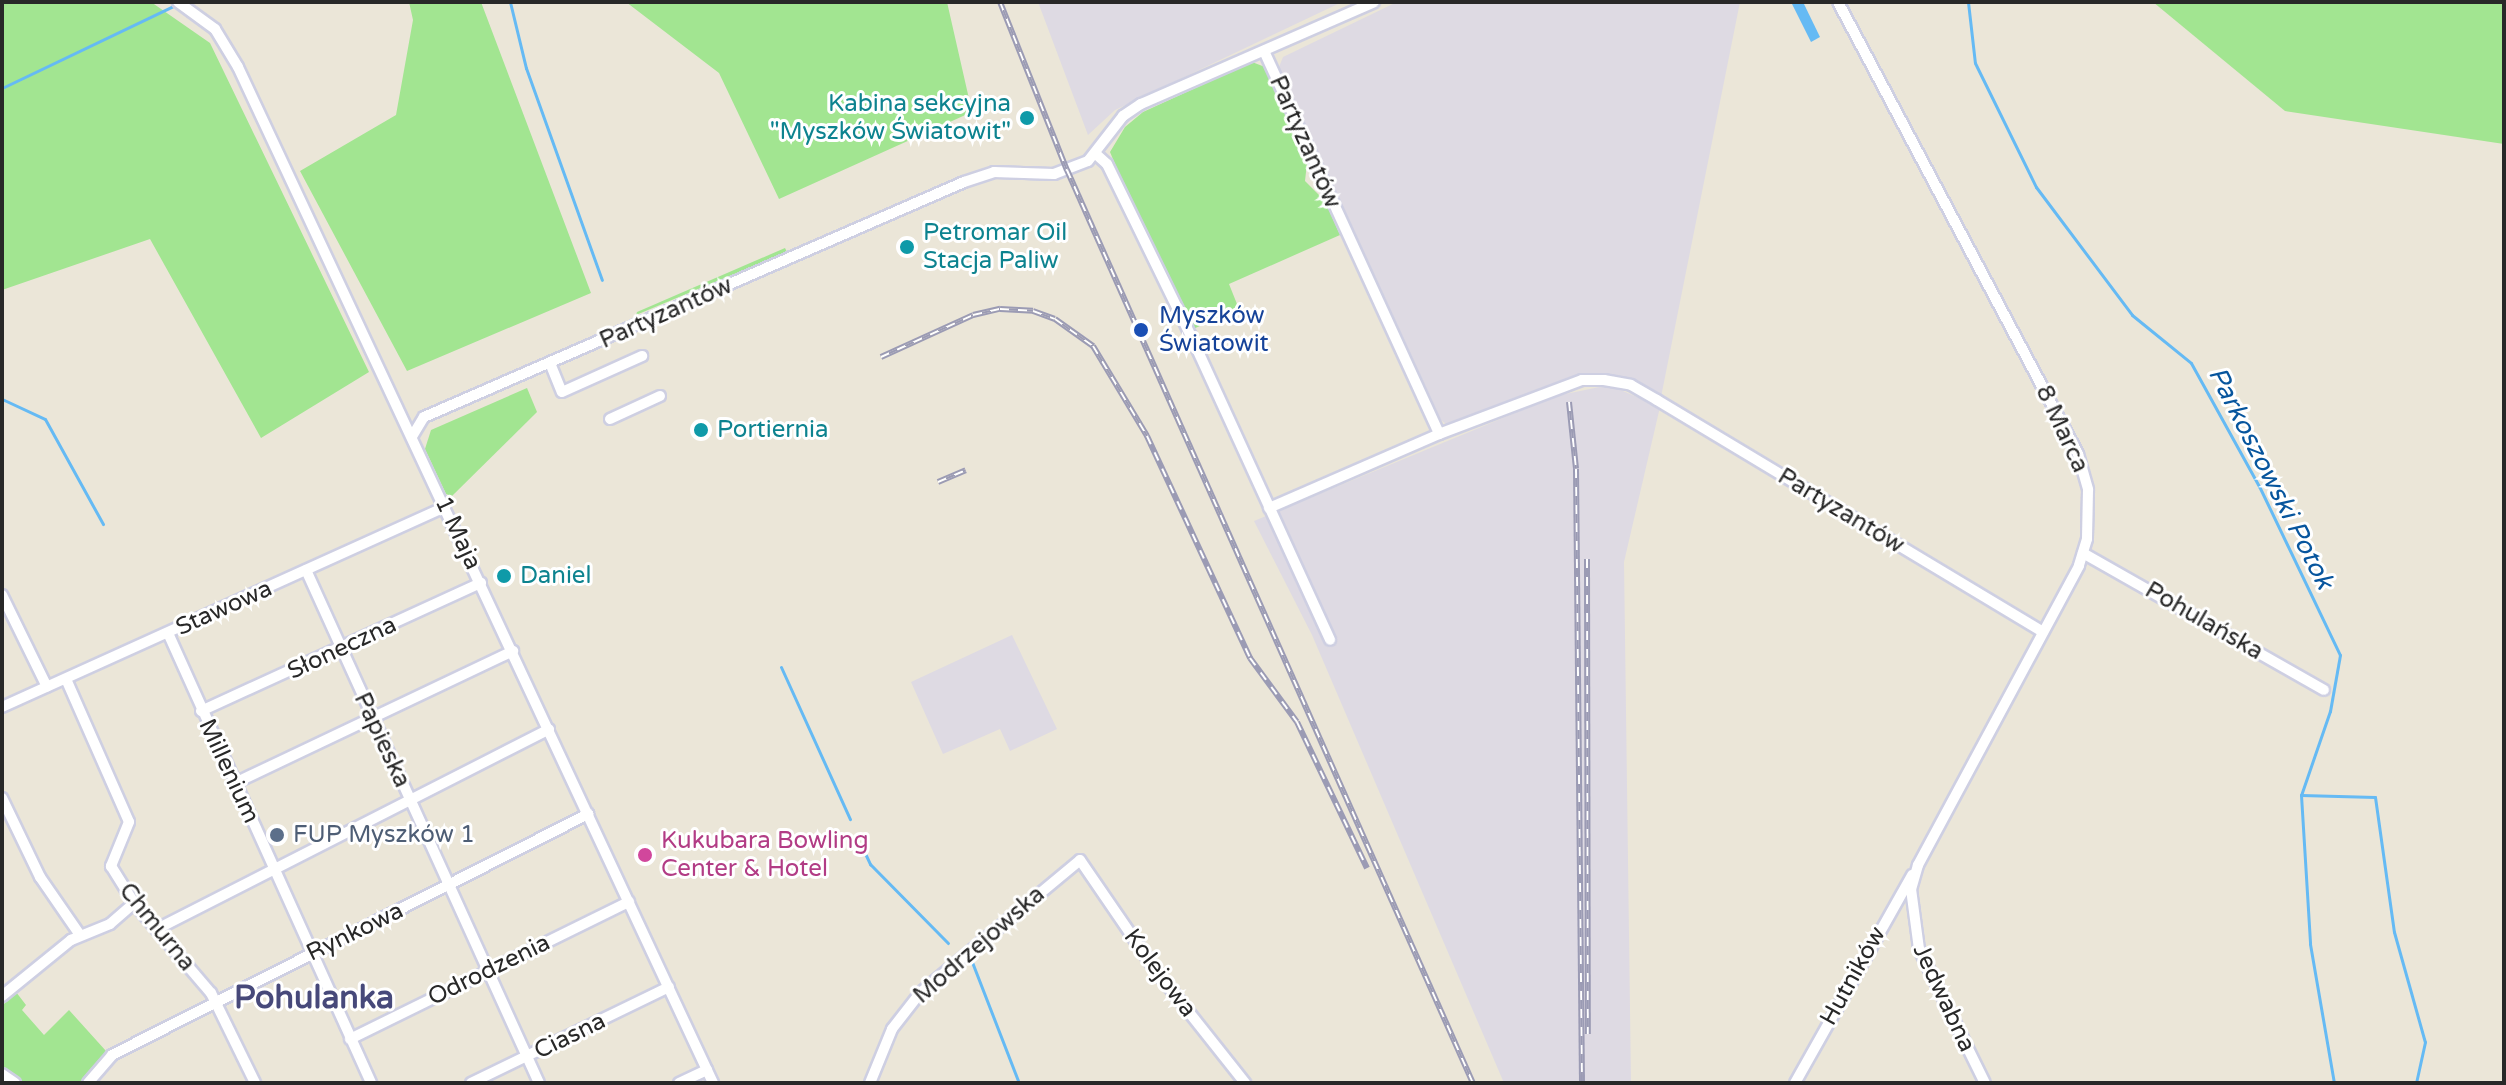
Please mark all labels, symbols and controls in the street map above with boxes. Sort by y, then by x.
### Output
street label: Partyzantów [1263,71,1347,213]
place label: Kabina sekcyjna "Myszków Światowit" [770,90,1011,146]
marker: Kabina sekcyjna "Myszków Światowit" [1018,109,1036,127]
place label: Petromar Oil Stacja Paliw [923,219,1067,275]
marker: Petromar Oil Stacja Paliw [898,238,916,256]
street label: Partyzantów [595,271,737,355]
place label: Myszków Światowit [1159,302,1269,358]
marker: Myszków Światowit [1130,319,1152,341]
water label: Parkoszowski Potok [2201,362,2341,594]
street label: 8 Marca [2029,381,2095,477]
place label: Portiernia [717,416,829,444]
marker: Portiernia [692,421,710,439]
street label: Partyzantów [1773,462,1909,560]
street label: 1 Maja [429,492,487,574]
place label: Daniel [520,562,591,590]
marker: Daniel [495,567,513,585]
street label: Stawowa [171,574,277,642]
street label: Pohulańska [2140,576,2268,666]
street label: Słoneczna [283,610,401,686]
street label: Papieska [347,688,417,792]
street label: Millenium [192,714,266,828]
place label: FUP Myszków 1 [293,821,475,849]
marker: FUP Myszków 1 [268,826,286,844]
place label: Kukubara Bowling Center & Hotel [661,827,869,883]
marker: Kukubara Bowling Center & Hotel [636,846,654,864]
street label: Chmurna [113,877,201,977]
street label: Modrzejowska [907,880,1051,1010]
street label: Rynkowa [302,896,408,968]
street label: Hutników [1814,922,1892,1030]
street label: Kolejowa [1117,923,1203,1023]
street label: Odrodzenia [423,928,555,1012]
street label: Jedwabna [1907,940,1981,1056]
district label: Pohulanka [234,979,394,1017]
street label: Ciasna [530,1006,610,1066]

